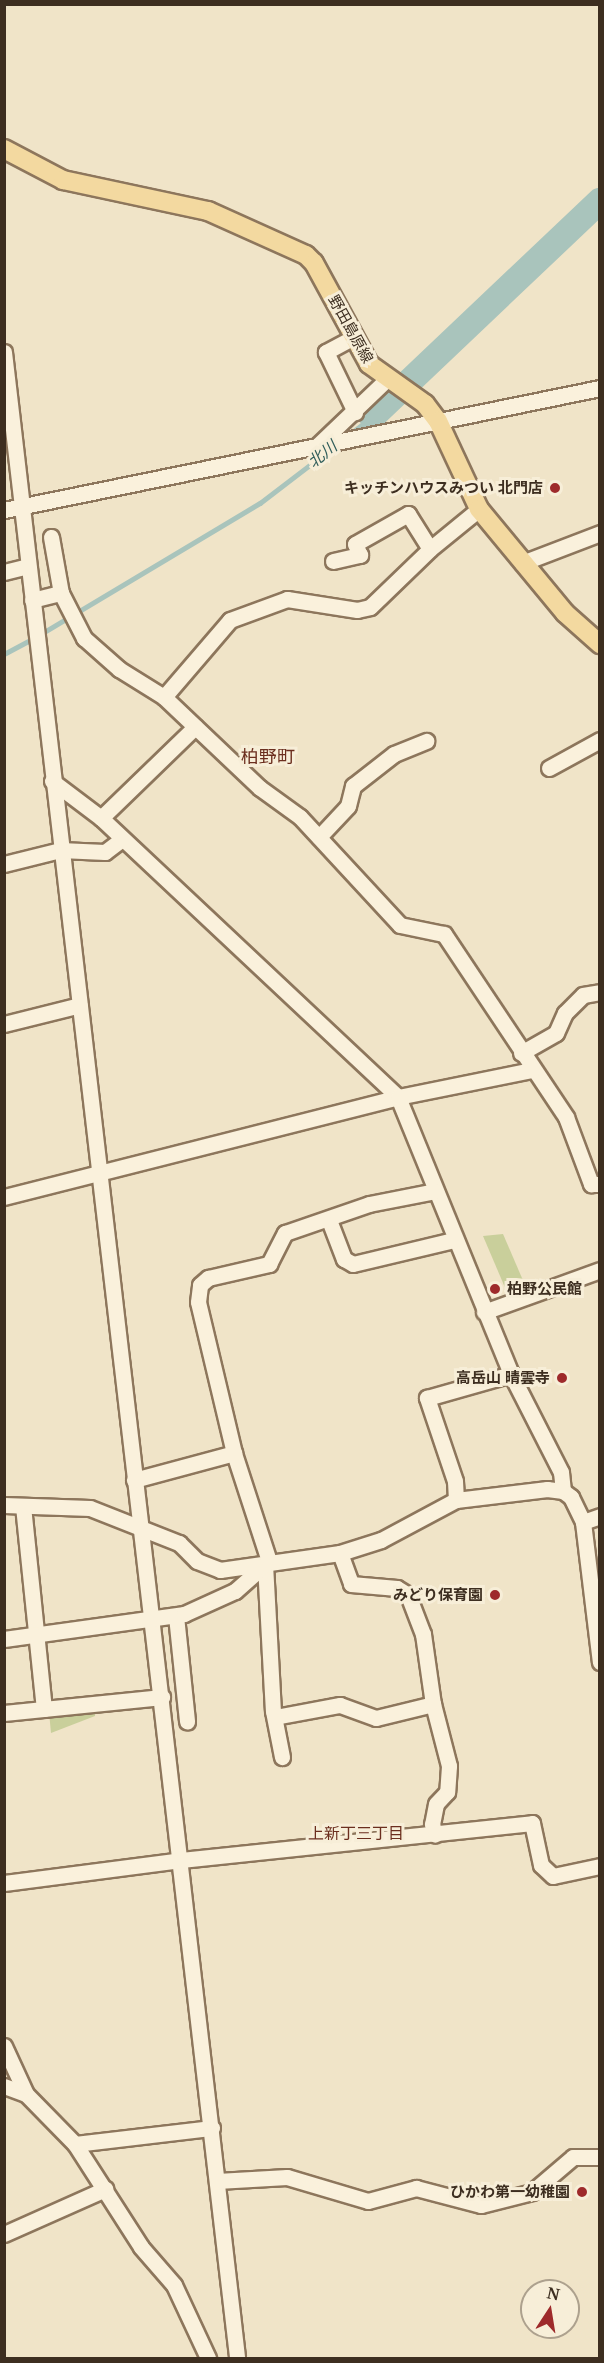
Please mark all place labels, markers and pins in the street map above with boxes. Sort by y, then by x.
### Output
place label: キッチンハウスみつい 北門店 [344,479,543,497]
marker: キッチンハウスみつい 北門店 [548,481,562,495]
place label: 柏野公民館 [507,1280,582,1298]
marker: 柏野公民館 [488,1282,502,1296]
place label: 高岳山 晴雲寺 [456,1369,550,1387]
marker: 高岳山 晴雲寺 [555,1371,569,1385]
place label: みどり保育園 [393,1586,483,1604]
marker: みどり保育園 [488,1588,502,1602]
place label: ひかわ第一幼稚園 [450,2183,570,2201]
marker: ひかわ第一幼稚園 [575,2185,589,2199]

